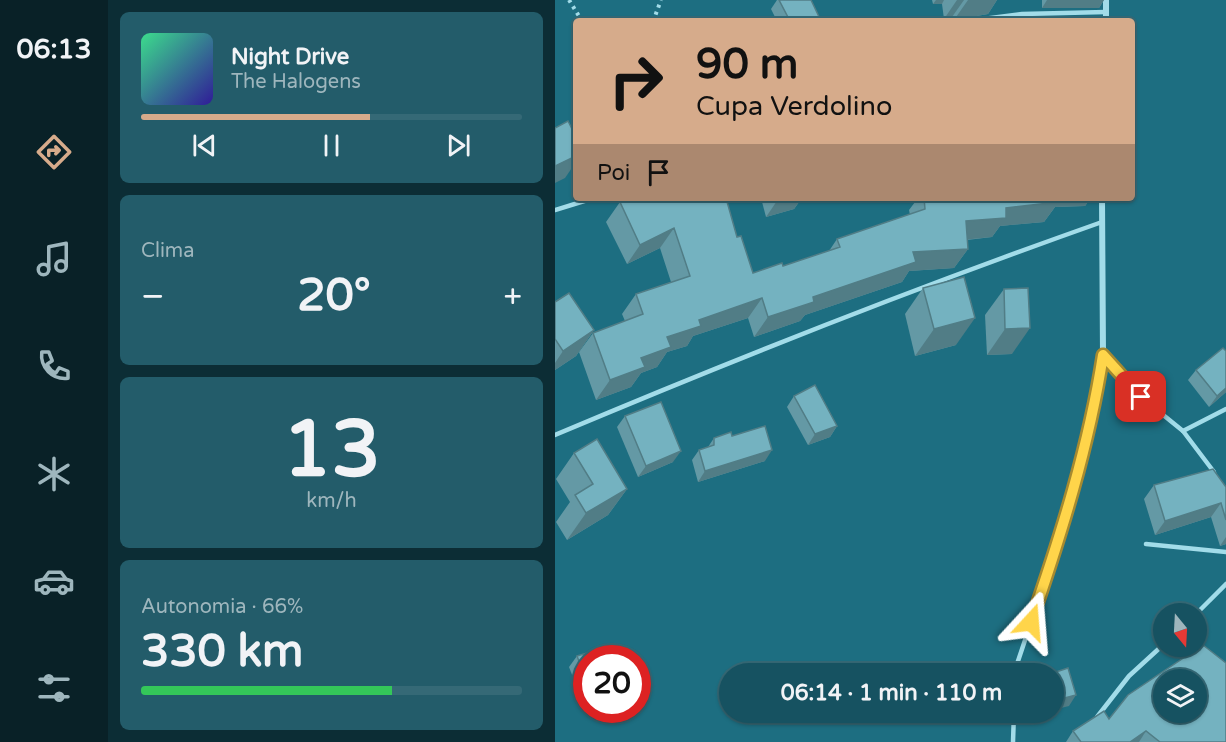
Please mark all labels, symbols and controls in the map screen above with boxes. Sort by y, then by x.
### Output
text: 06:13 [17,33,91,66]
text: 90 m [696,39,798,90]
icon: right [597,42,675,120]
text: Night Drive [231,44,349,70]
text: The Halogens [231,70,361,94]
text: Cupa Verdolino [696,90,892,123]
icon: previous [188,129,221,162]
icon: pause [315,129,348,162]
icon: next [442,129,475,162]
icon: directions [33,131,75,173]
icon: arrive [642,156,675,189]
text: Poi [597,160,630,186]
icon: music [33,238,75,280]
text: Clima [141,239,194,263]
text: 20° [297,269,371,323]
text: − [141,277,165,316]
text: + [503,277,522,316]
icon: phone [33,345,75,387]
pin [1115,371,1166,422]
icon: arrive [1124,380,1157,413]
text: 13 [283,403,380,497]
icon: climate [33,453,75,495]
text: km/h [306,489,357,513]
icon: car [33,560,75,602]
position arrow [999,590,1063,654]
text: Autonomia · 66% [141,595,303,619]
north arrow [1153,603,1207,657]
map controls [1153,603,1207,723]
text: 330 km [141,625,303,679]
speed limit sign: 20 [573,645,651,723]
icon: filters [33,667,75,709]
button: layers [1153,669,1207,723]
text: 06:14 · 1 min · 110 m [781,680,1002,706]

